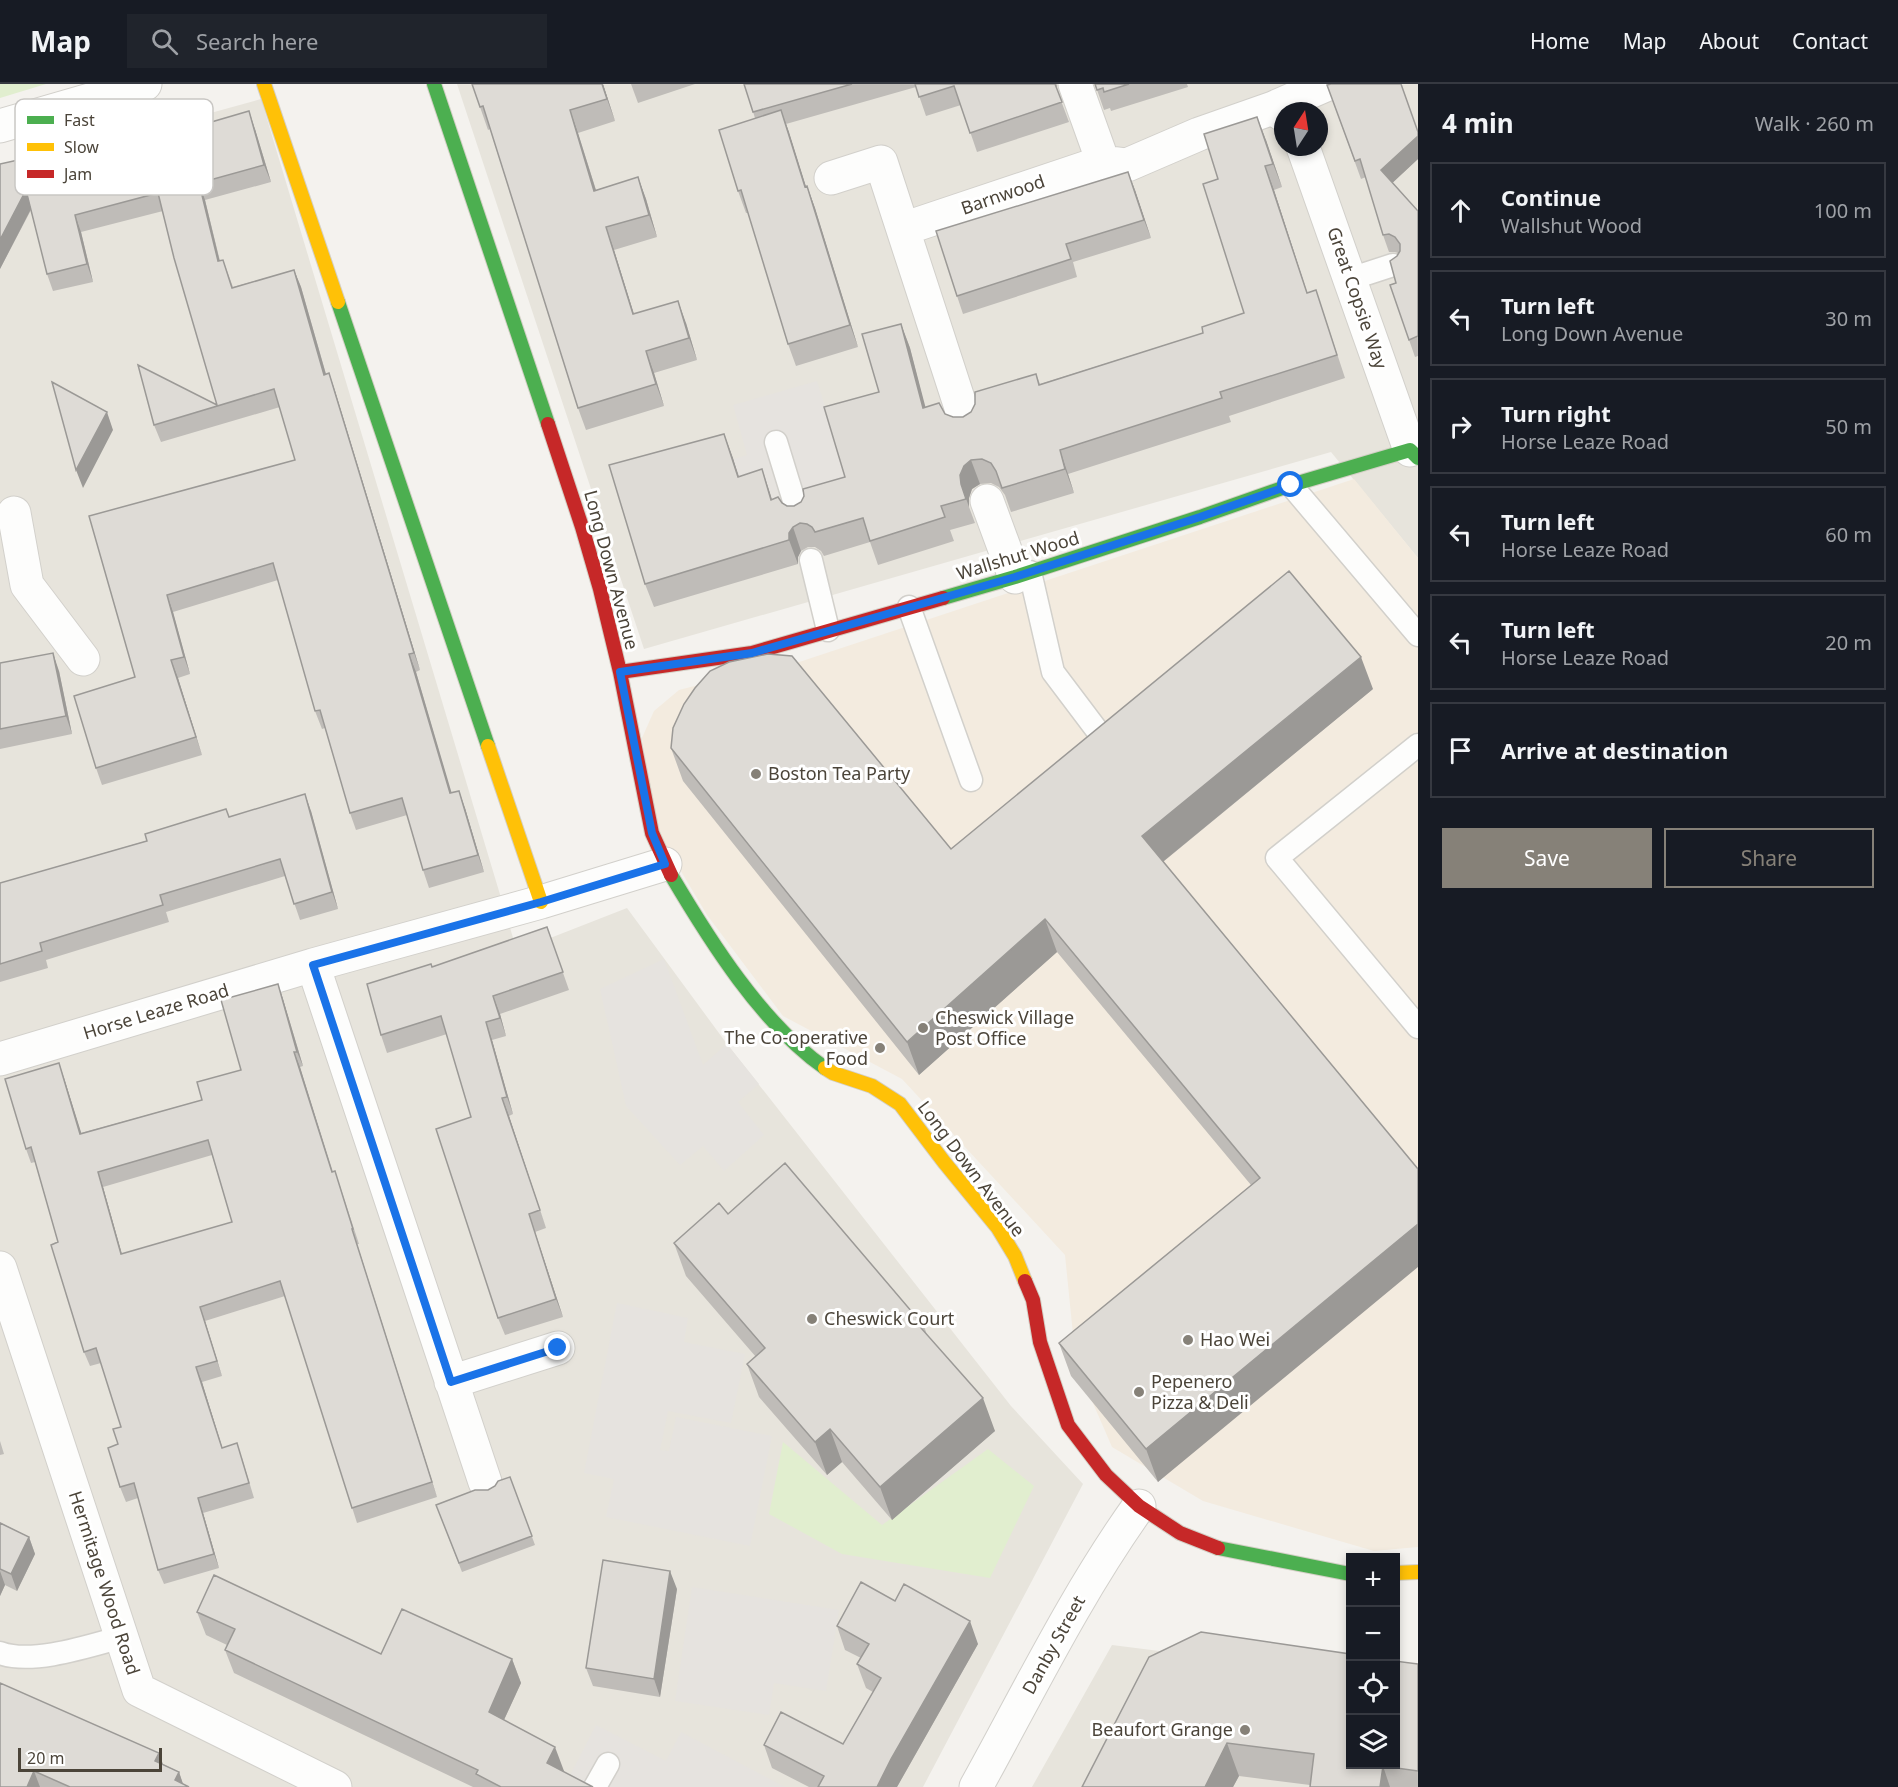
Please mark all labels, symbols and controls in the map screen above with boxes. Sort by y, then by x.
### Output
search box [127,14,547,68]
text: Map [30,22,91,60]
icon: search [148,25,181,58]
text: Search here [196,26,318,56]
text: Home [1530,27,1590,55]
text: Map [1623,27,1666,55]
text: About [1699,27,1759,55]
text: Contact [1792,27,1868,55]
legend [15,99,213,195]
north arrow [1274,102,1328,156]
text: 4 min [1442,105,1514,141]
text: Fast [64,109,95,131]
text: Walk · 260 m [1755,110,1874,137]
text: Slow [64,136,99,158]
text: Jam [62,163,92,185]
street label: Barnwood [957,168,1048,220]
text: Continue [1501,182,1601,212]
icon: ahead [1444,194,1477,227]
text: 100 m [1814,197,1872,224]
text: Wallshut Wood [1501,212,1642,239]
street label: Great Copsie Way [1322,223,1394,373]
text: Turn left [1501,290,1595,320]
icon: left [1444,302,1477,335]
text: 30 m [1825,305,1872,332]
text: Long Down Avenue [1501,320,1683,347]
text: Turn right [1501,398,1611,428]
icon: right [1444,410,1477,443]
text: 50 m [1825,413,1872,440]
text: Horse Leaze Road [1501,428,1669,455]
route start [1277,471,1303,497]
street label: Long Down Avenue [579,487,645,652]
text: Turn left [1501,506,1595,536]
icon: left [1444,518,1477,551]
text: 60 m [1825,521,1872,548]
street label: Wallshut Wood [953,525,1082,585]
text: Horse Leaze Road [1501,536,1669,563]
text: Turn left [1501,614,1595,644]
icon: left [1444,626,1477,659]
text: 20 m [1825,629,1872,656]
text: Horse Leaze Road [1501,644,1669,671]
icon: arrive [1444,734,1477,767]
text: Arrive at destination [1501,735,1728,765]
place label: Boston Tea Party [768,761,911,785]
marker: Boston Tea Party [749,767,763,781]
button: Save [1442,828,1652,888]
button: Share [1664,828,1874,888]
street label: Horse Leaze Road [80,977,232,1045]
place label: Cheswick Village Post Office [935,1005,1074,1050]
marker: Cheswick Village Post Office [916,1021,930,1035]
place label: The Co-operative Food [724,1025,868,1070]
marker: The Co-operative Food [873,1041,887,1055]
street label: Long Down Avenue [913,1096,1031,1241]
place label: Cheswick Court [824,1306,955,1330]
marker: Cheswick Court [805,1312,819,1326]
place label: Hao Wei [1200,1327,1270,1351]
marker: Hao Wei [1181,1333,1195,1347]
route end [544,1334,570,1360]
place label: Pepenero Pizza & Deli [1151,1369,1249,1414]
marker: Pepenero Pizza & Deli [1132,1385,1146,1399]
street label: Hermitage Wood Road [64,1488,146,1678]
map controls [1346,1553,1400,1769]
button: + [1346,1553,1400,1607]
street label: Danby Street [1016,1591,1090,1698]
button: − [1346,1607,1400,1661]
button: locate [1346,1661,1400,1715]
button: layers [1346,1715,1400,1769]
place label: Beaufort Grange [1092,1717,1233,1741]
marker: Beaufort Grange [1238,1723,1252,1737]
scale bar [18,1745,162,1772]
text: 20 m [27,1747,64,1769]

